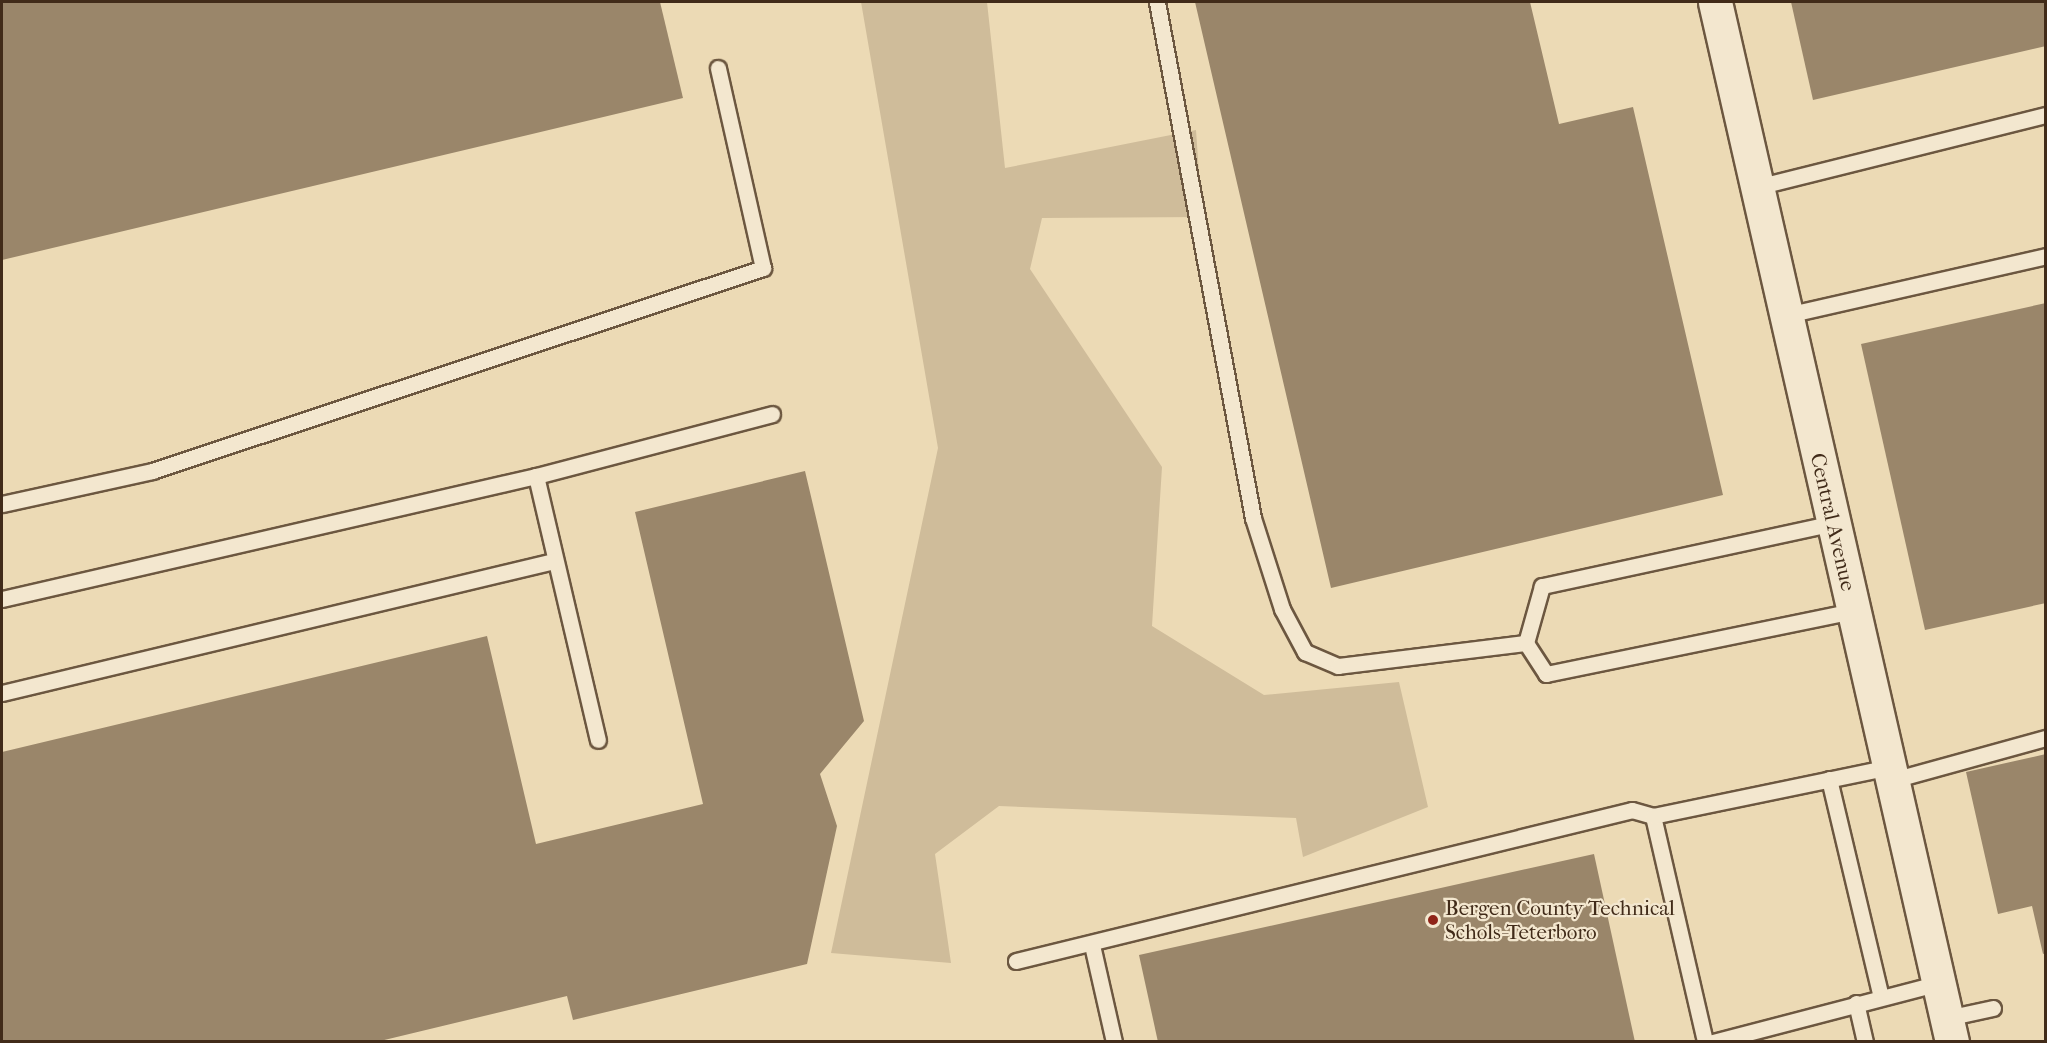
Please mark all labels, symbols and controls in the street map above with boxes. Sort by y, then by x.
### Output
street label: Central Avenue [1805,451,1861,593]
place label: Bergen County Technical Schols-Teterboro [1445,895,1675,945]
marker: Bergen County Technical Schols-Teterboro [1426,913,1440,927]

